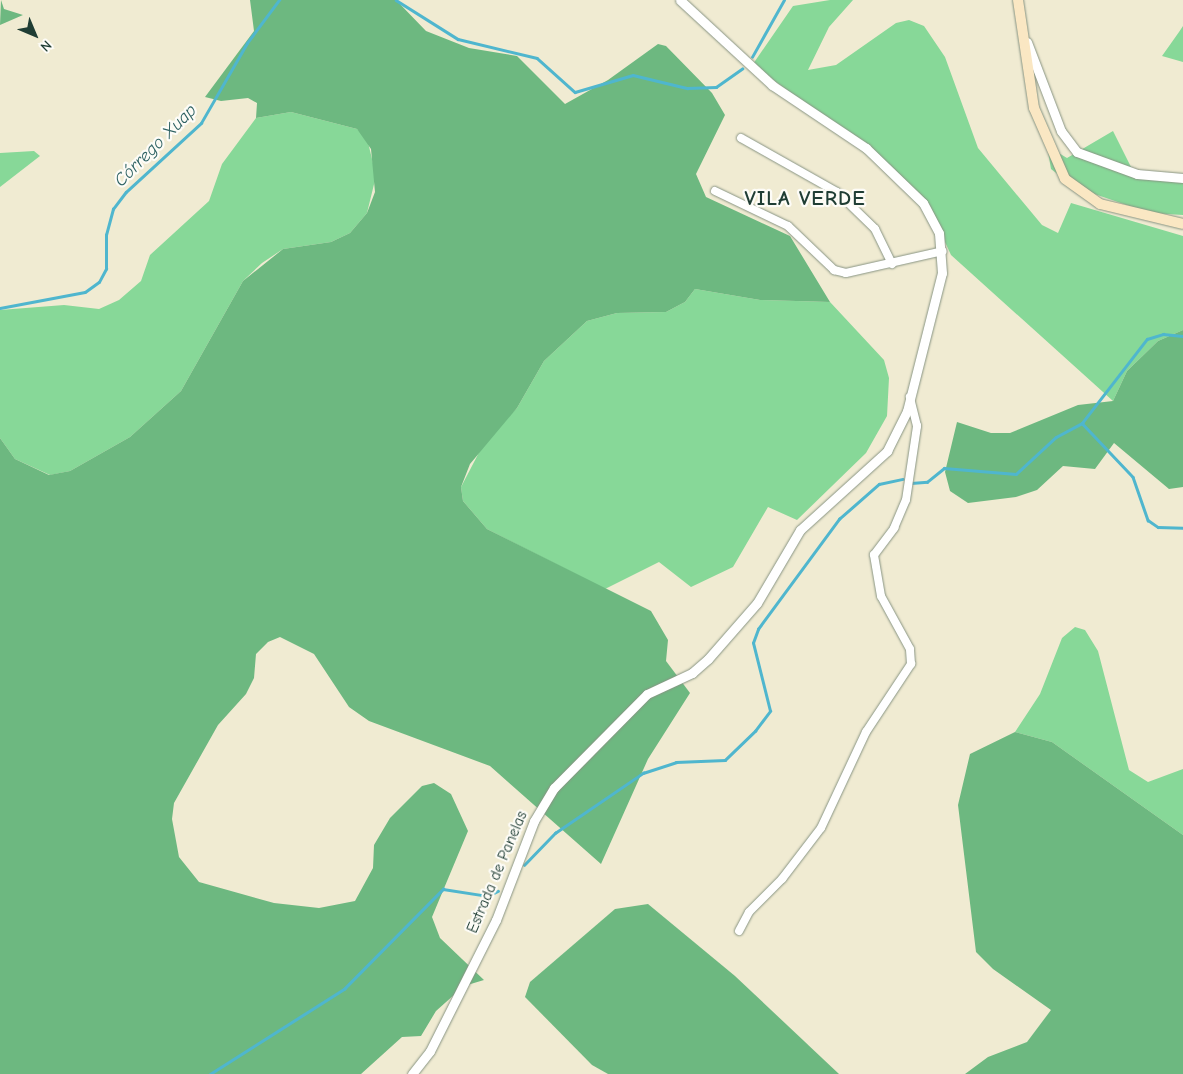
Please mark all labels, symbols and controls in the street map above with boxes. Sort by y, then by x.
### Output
north arrow [10,10,60,60]
text: N [37,37,55,55]
water label: Córrego Xuap [110,100,202,192]
district label: VILA VERDE [743,185,867,211]
street label: Estrada de Panelas [463,808,531,936]

